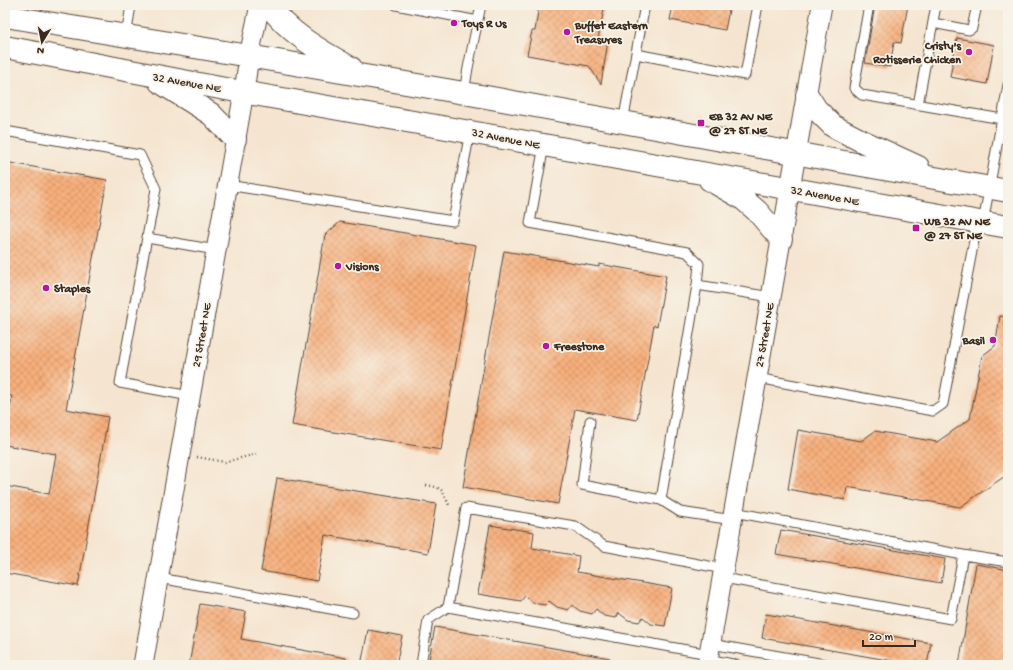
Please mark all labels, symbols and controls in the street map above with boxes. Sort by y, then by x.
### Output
marker: Toys R Us [449,18,459,28]
place label: Toys R Us [461,18,507,32]
place label: Buffet Eastern Treasures [574,20,648,48]
north arrow [22,22,62,62]
marker: Buffet Eastern Treasures [562,27,572,37]
place label: Cristy's Rotisserie Chicken [872,40,962,68]
text: N [36,43,45,56]
marker: Cristy's Rotisserie Chicken [964,47,974,57]
street label: 32 Avenue NE [150,71,222,97]
place label: EB 32 AV NE @ 27 ST NE [708,111,774,139]
marker: EB 32 AV NE @ 27 ST NE [696,118,706,128]
street label: 32 Avenue NE [469,126,541,154]
street label: 32 Avenue NE [788,184,860,210]
place label: WB 32 AV NE @ 27 ST NE [923,216,992,244]
marker: WB 32 AV NE @ 27 ST NE [911,223,921,233]
marker: Visions [333,261,343,271]
place label: Visions [345,261,379,275]
marker: Staples [41,283,51,293]
place label: Staples [54,283,91,297]
street label: 29 Street NE [190,302,216,369]
street label: 27 Street NE [753,302,779,369]
place label: Basil [962,335,985,349]
marker: Basil [988,335,998,345]
marker: Freestone [541,341,551,351]
place label: Freestone [553,341,605,355]
scale bar [863,622,915,648]
text: 20 m [869,631,894,645]

